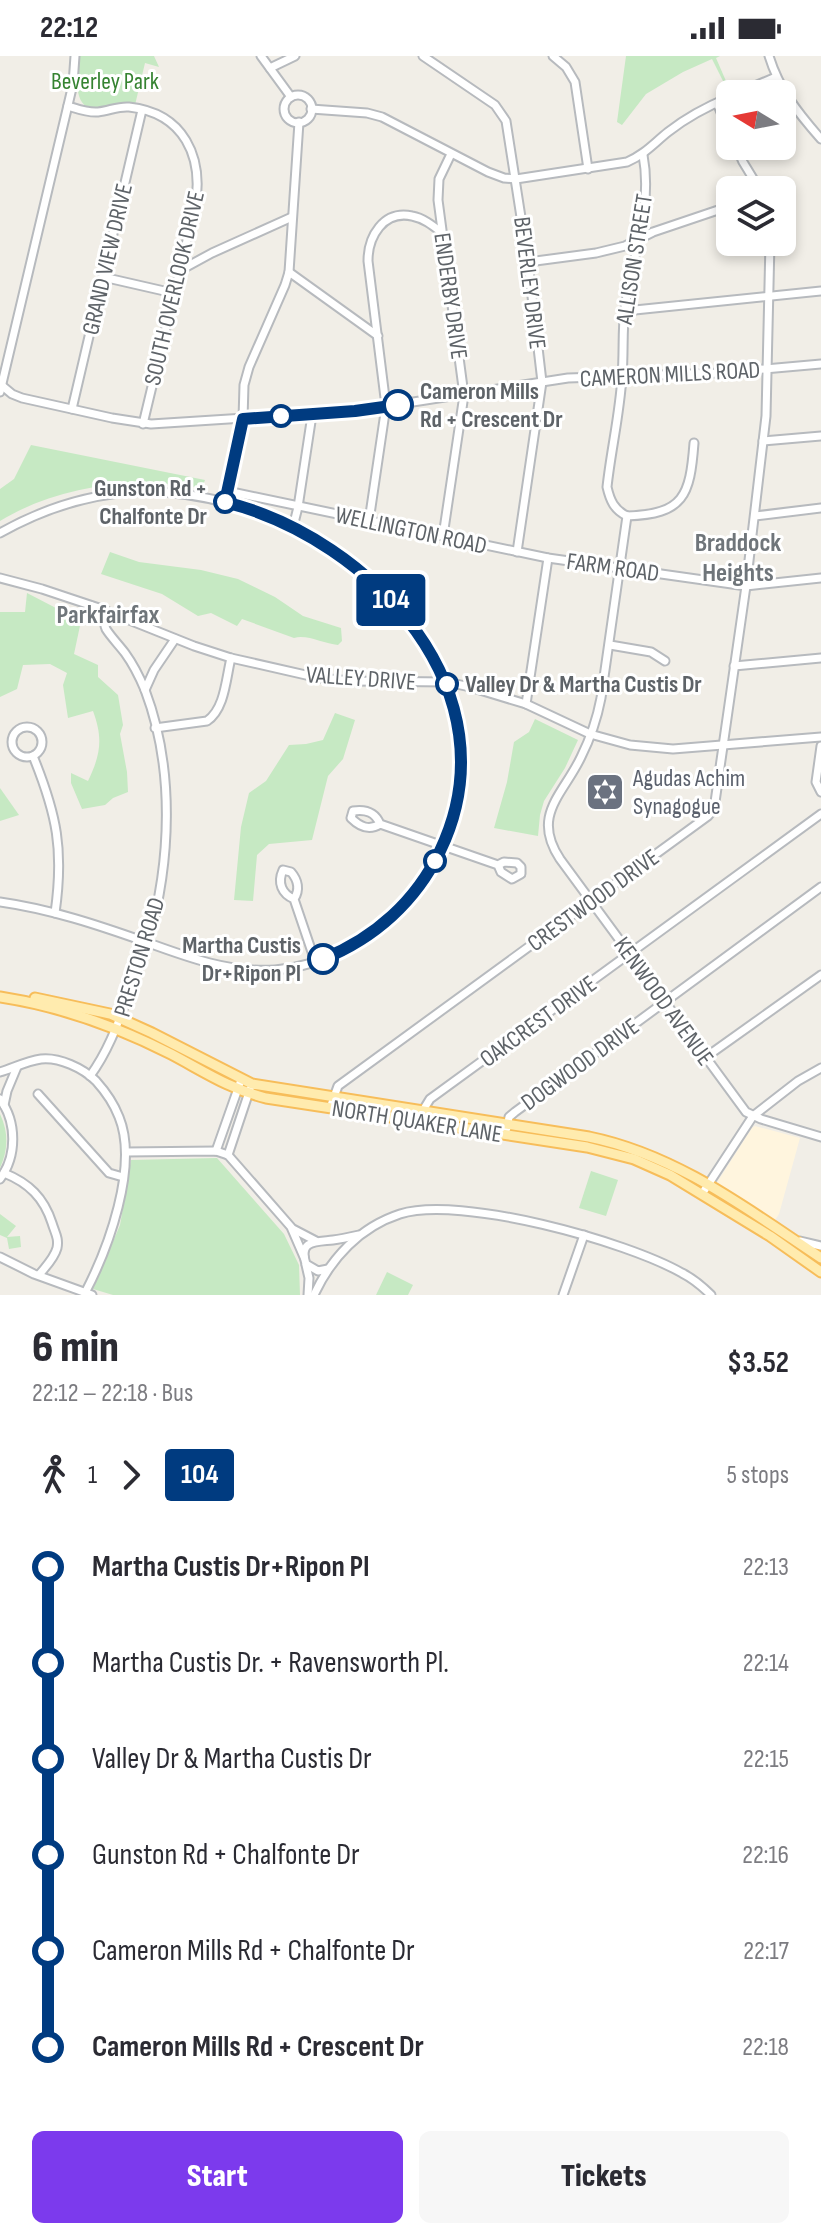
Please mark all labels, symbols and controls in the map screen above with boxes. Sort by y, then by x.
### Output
text: 22:12 [40,10,98,46]
park label: Beverley Park [51,67,159,96]
north arrow [716,80,796,160]
map controls [716,80,796,256]
button: layers [716,176,796,256]
street label: GRAND VIEW DRIVE [76,181,139,338]
street label: SOUTH OVERLOOK DRIVE [138,188,211,388]
street label: ALLISON STREET [610,192,659,327]
street label: BEVERLEY DRIVE [507,215,552,351]
street label: ENDERBY DRIVE [427,231,474,361]
street label: CAMERON MILLS ROAD [579,355,761,394]
place label: Cameron Mills Rd + Crescent Dr [420,377,563,434]
marker: Cameron Mills Rd + Crescent Dr [383,390,413,420]
unlabelled marker [270,405,292,427]
place label: Gunston Rd + Chalfonte Dr [94,474,208,531]
marker: Gunston Rd + Chalfonte Dr [214,491,236,513]
street label: WELLINGTON ROAD [333,500,489,561]
district label: Braddock Heights [695,528,781,589]
street label: FARM ROAD [565,547,661,588]
line badge: 104 [345,574,437,626]
text: 104 [372,583,410,616]
district label: Parkfairfax [57,600,160,631]
street label: VALLEY DRIVE [305,660,417,697]
place label: Valley Dr & Martha Custis Dr [465,670,702,699]
marker: Valley Dr & Martha Custis Dr [436,673,458,695]
place label: Agudas Achim Synagogue [632,764,745,821]
synagogue icon: Agudas Achim Synagogue [584,771,626,813]
street label: CRESTWOOD DRIVE [522,843,665,958]
unlabelled marker [424,850,446,872]
street label: PRESTON ROAD [108,894,171,1020]
place label: Martha Custis Dr+Ripon Pl [182,931,301,988]
street label: KENWOOD AVENUE [607,931,720,1071]
marker: Martha Custis Dr+Ripon Pl [308,944,338,974]
street label: OAKCREST DRIVE [474,969,602,1073]
street label: DOGWOOD DRIVE [516,1012,645,1117]
street label: NORTH QUAKER LANE [330,1094,504,1149]
text: 6 min [32,1321,119,1374]
text: $3.52 [727,1345,789,1381]
text: 22:12 – 22:18 · Bus [32,1378,193,1409]
icon: walk [32,1453,76,1497]
icon: forward [109,1453,153,1497]
text: 104 [181,1458,218,1491]
text: 1 [88,1460,97,1491]
text: 5 stops [726,1460,789,1491]
text: Martha Custis Dr+Ripon Pl [92,1549,369,1585]
text: 22:13 [743,1552,789,1583]
text: Martha Custis Dr. + Ravensworth Pl. [92,1645,449,1681]
text: 22:14 [743,1648,789,1679]
text: Valley Dr & Martha Custis Dr [92,1741,372,1777]
text: 22:15 [743,1744,789,1775]
text: Gunston Rd + Chalfonte Dr [92,1837,360,1873]
text: 22:16 [742,1840,789,1871]
text: Cameron Mills Rd + Chalfonte Dr [92,1933,415,1969]
text: 22:17 [743,1936,789,1967]
text: Cameron Mills Rd + Crescent Dr [92,2029,424,2065]
text: 22:18 [742,2032,789,2063]
button: Start [32,2131,403,2223]
button: Tickets [419,2131,789,2223]

